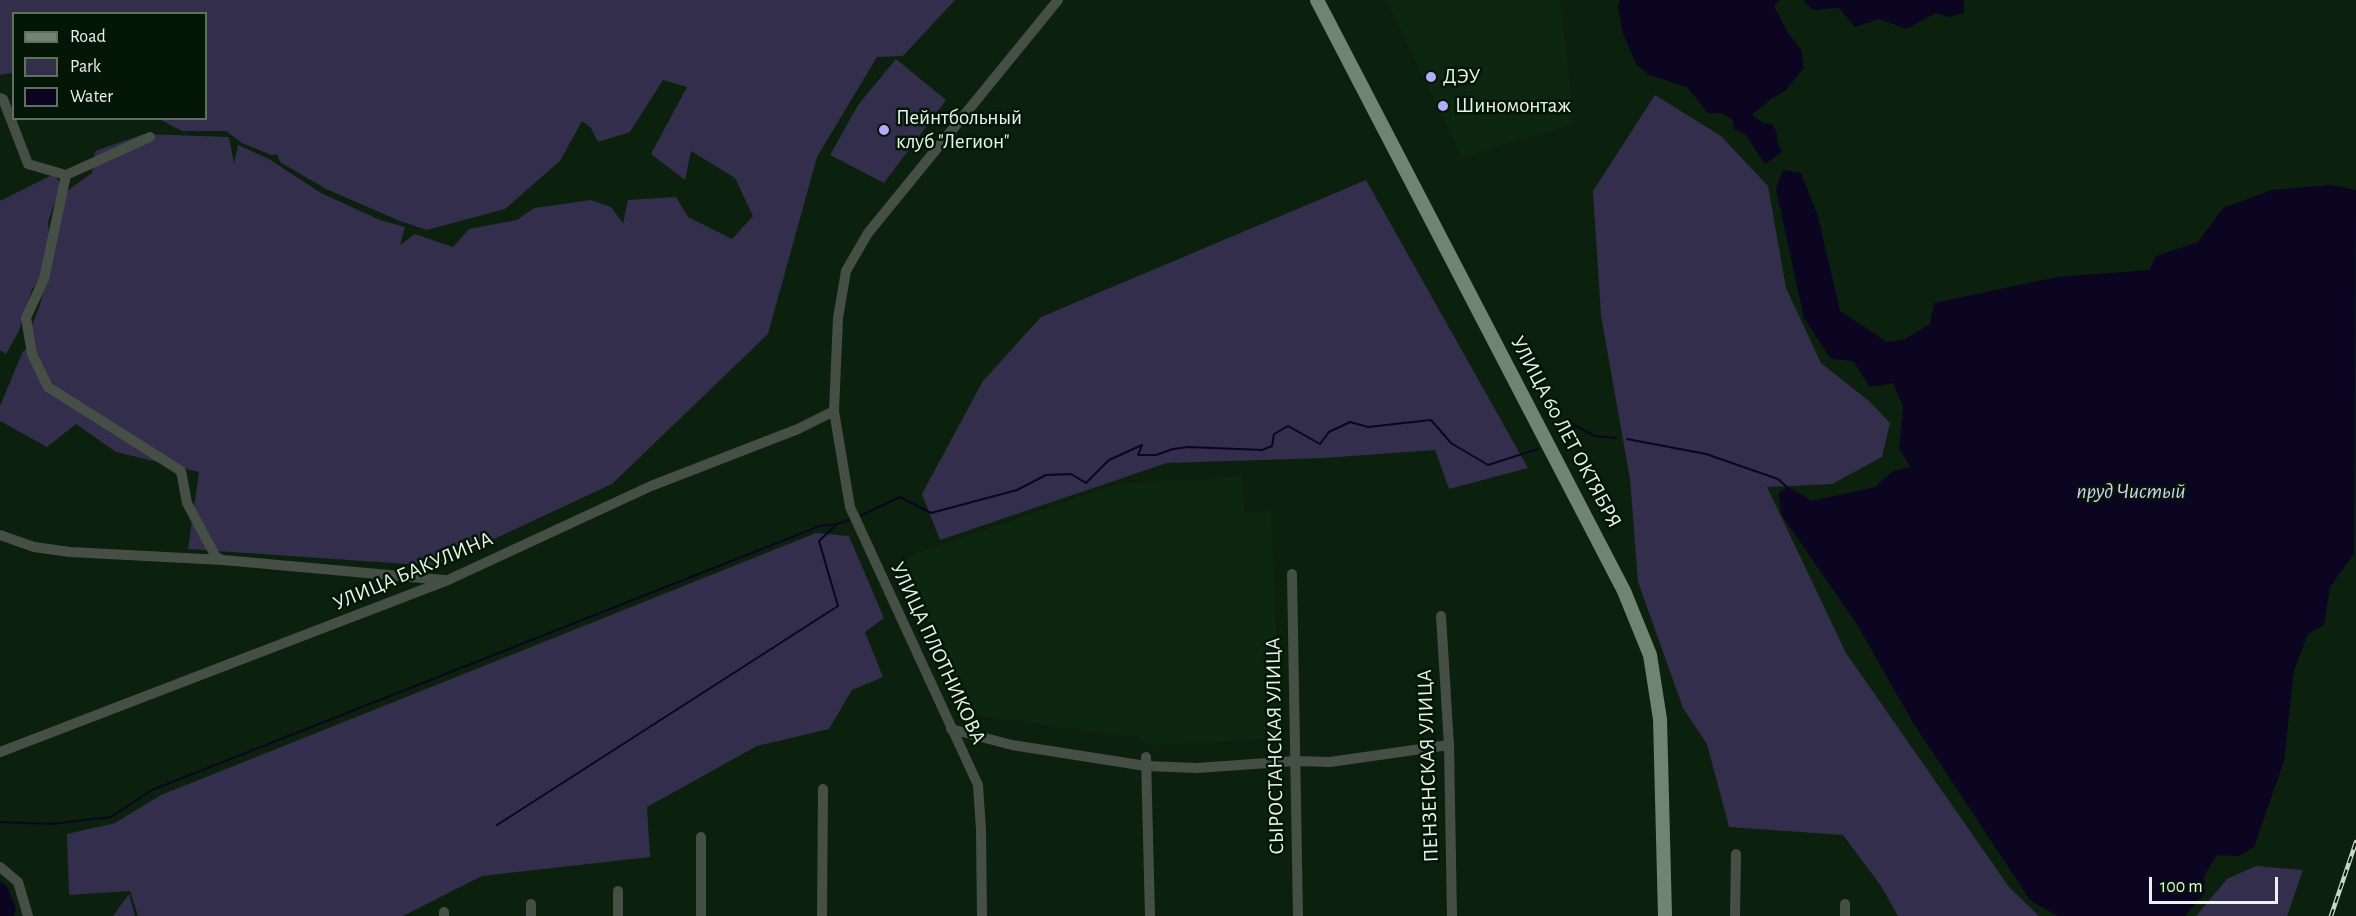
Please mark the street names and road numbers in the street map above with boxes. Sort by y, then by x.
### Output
street label: УЛИЦА 60 ЛЕТ ОКТЯБРЯ [1505,332,1627,532]
street label: УЛИЦА БАКУЛИНА [329,526,497,616]
street label: УЛИЦА ПЛОТНИКОВА [885,558,991,748]
street label: СЫРОСТАНСКАЯ УЛИЦА [1261,637,1289,855]
street label: ПЕНЗЕНСКАЯ УЛИЦА [1412,669,1444,863]

